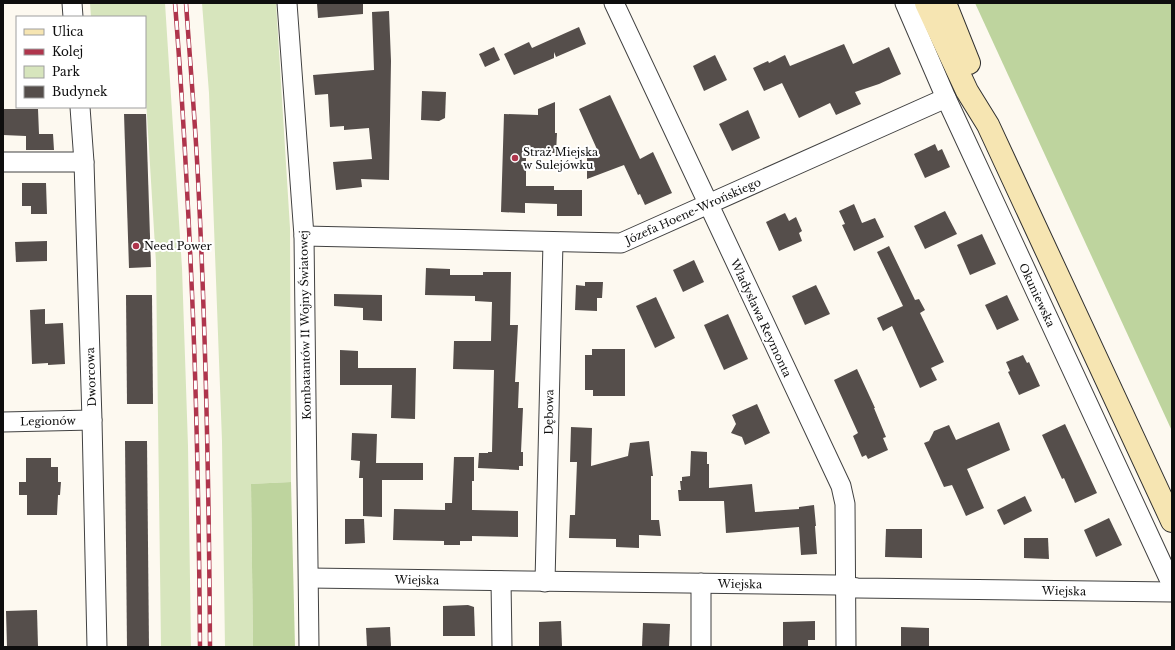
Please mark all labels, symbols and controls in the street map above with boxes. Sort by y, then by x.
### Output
legend [16,16,146,108]
text: Ulica [52,24,84,39]
text: Kolej [52,44,83,59]
text: Park [52,64,80,79]
text: Budynek [52,84,108,99]
place label: Straż Miejska w Sulejówku [523,145,599,172]
marker: Straż Miejska w Sulejówku [510,153,520,163]
street label: Józefa Hoene-Wrońskiego [621,175,763,248]
street label: Kombatantów II Wojny Światowej [296,230,314,420]
place label: Need Power [144,239,212,253]
marker: Need Power [131,241,141,251]
street label: Władysława Reymonta [727,256,795,380]
street label: Okuniewska [1016,261,1058,330]
street label: Dworcowa [83,346,99,407]
street label: Dębowa [542,388,556,435]
street label: Legionów [20,414,77,428]
street label: Wiejska [394,573,440,587]
street label: Wiejska [717,577,763,591]
street label: Wiejska [1041,584,1087,598]

